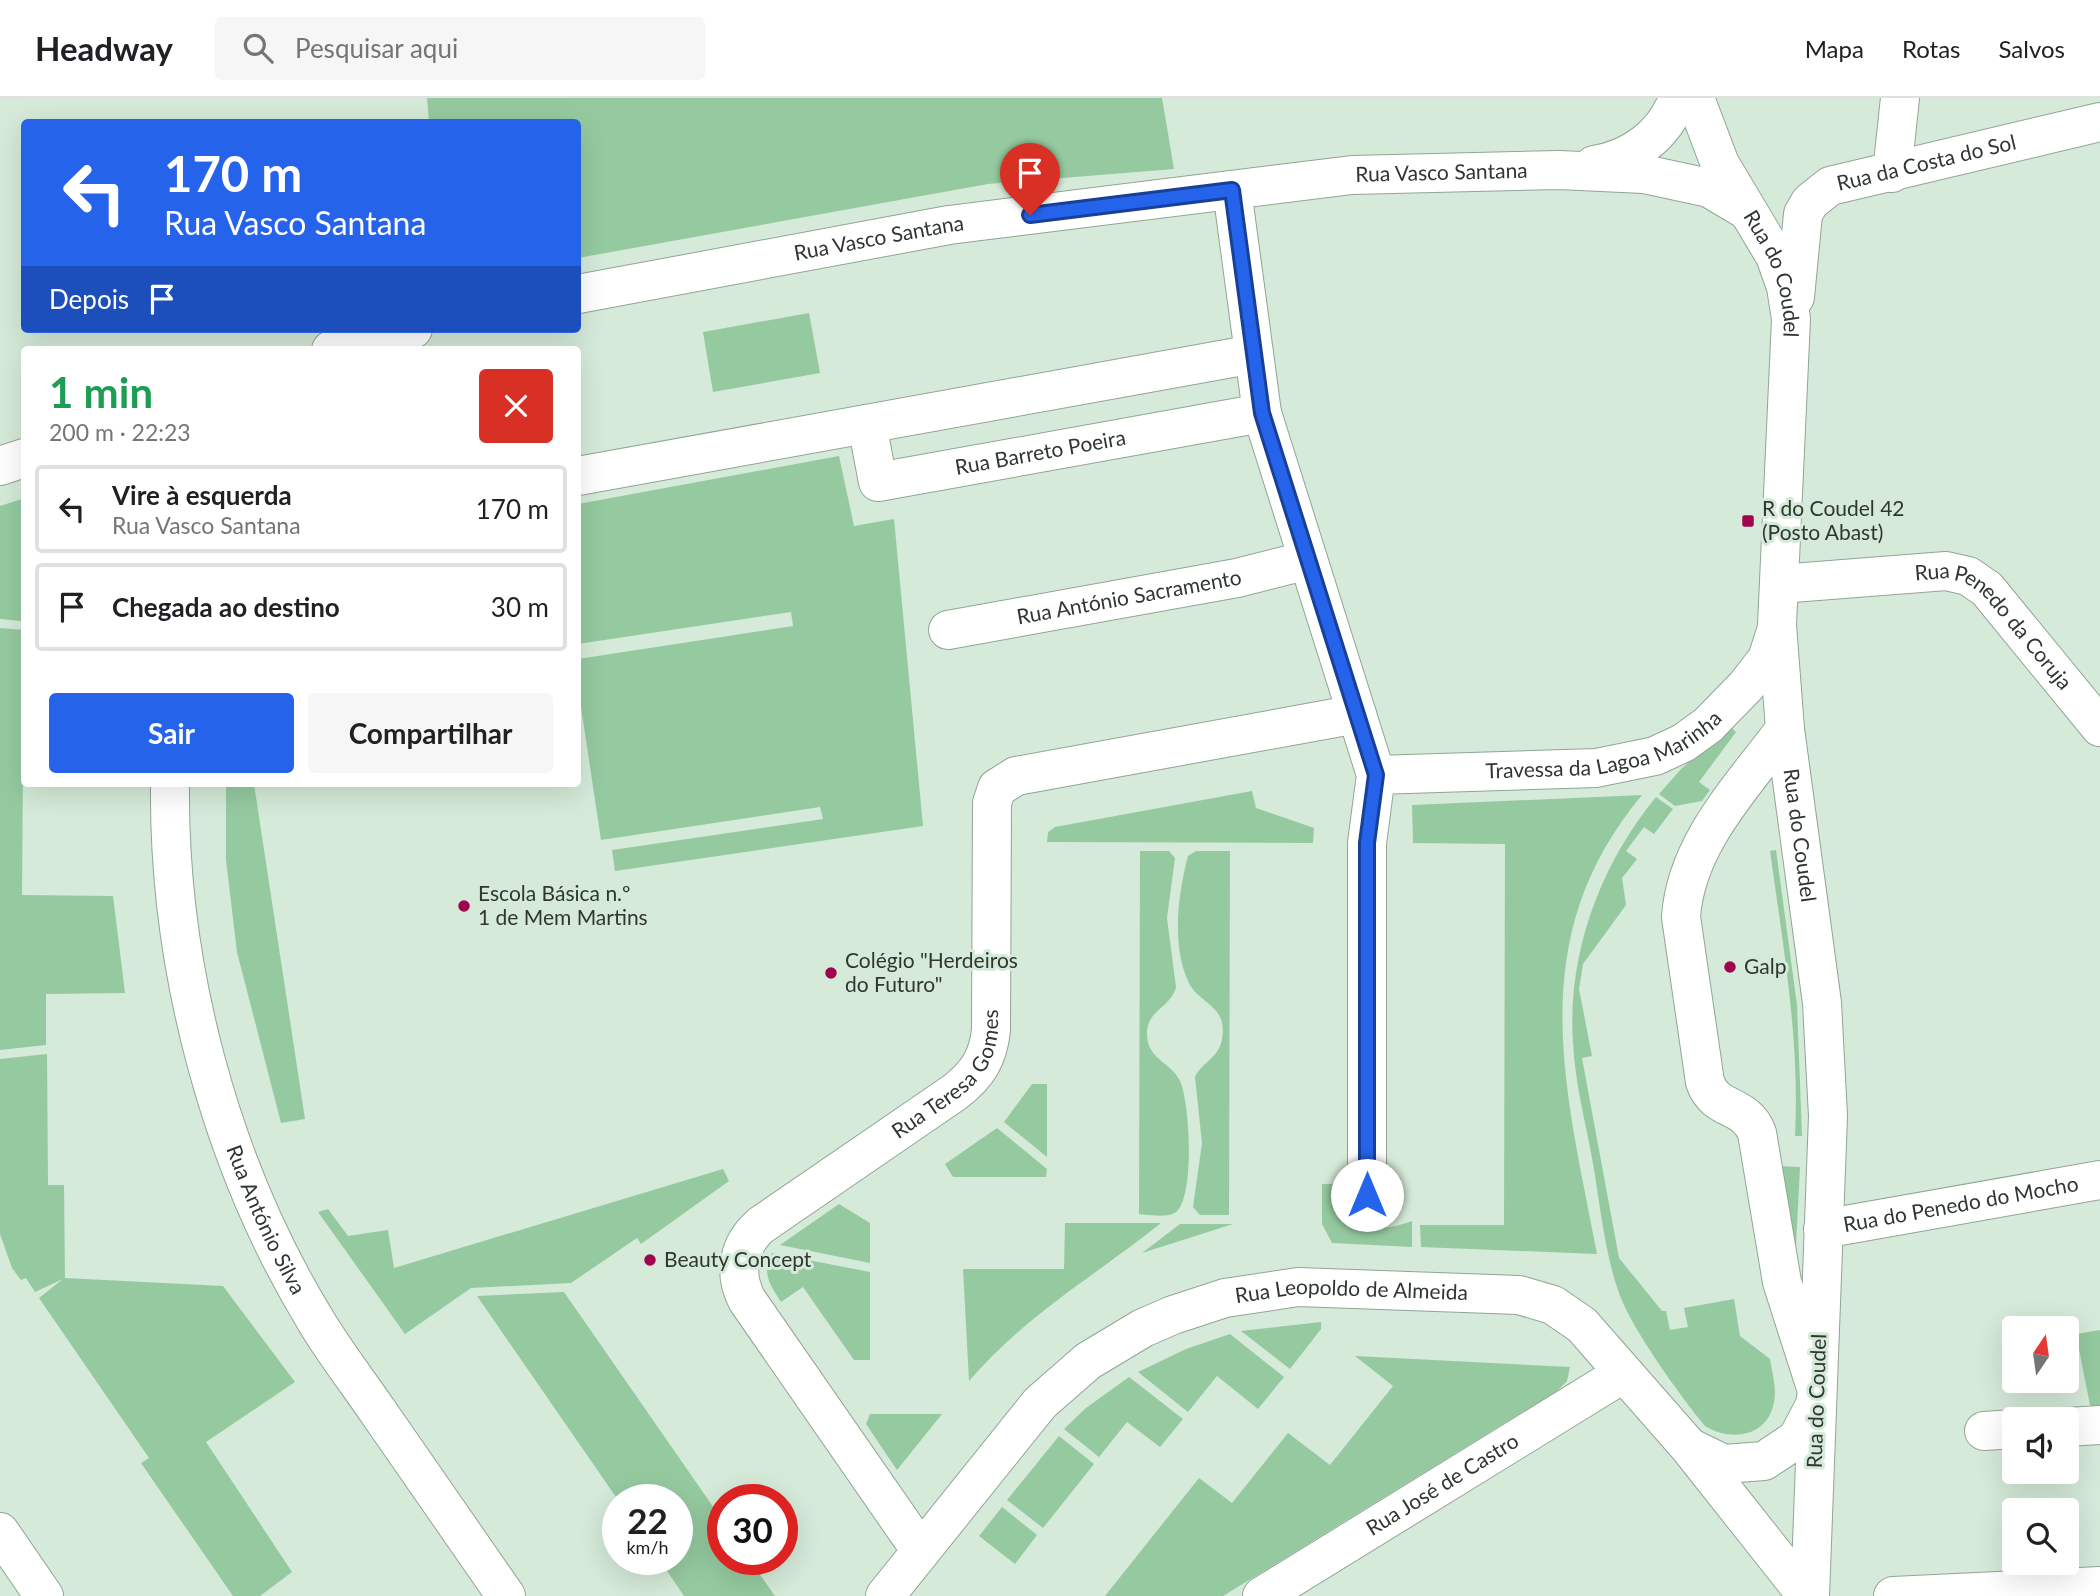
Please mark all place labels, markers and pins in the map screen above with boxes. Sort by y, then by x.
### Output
pin [1000,143,1060,215]
place label: R do Coudel 42 (Posto Abast) [1762,495,1905,544]
marker: R do Coudel 42 (Posto Abast) [1740,513,1756,529]
place label: Escola Básica n.º 1 de Mem Martins [478,880,648,929]
marker: Escola Básica n.º 1 de Mem Martins [456,898,472,914]
place label: Colégio "Herdeiros do Futuro" [845,947,1018,996]
place label: Galp [1744,953,1786,978]
marker: Galp [1722,959,1738,975]
marker: Colégio "Herdeiros do Futuro" [823,965,839,981]
place label: Beauty Concept [664,1246,812,1271]
marker: Beauty Concept [642,1252,658,1268]

